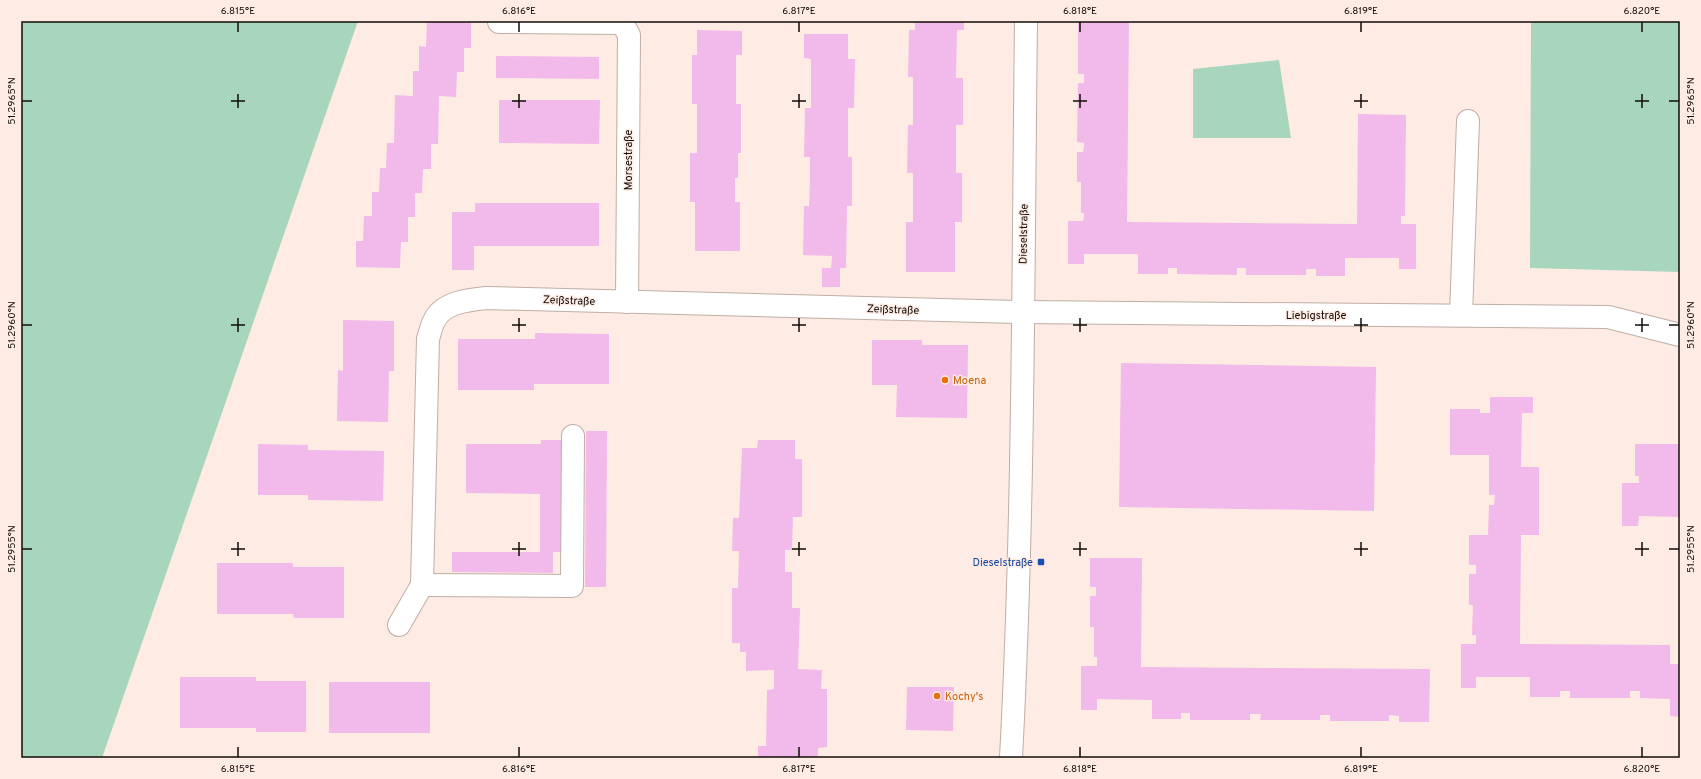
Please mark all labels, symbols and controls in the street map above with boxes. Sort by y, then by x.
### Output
text: 6.815°E [221,5,255,18]
text: 6.816°E [502,5,536,18]
text: 6.817°E [782,5,816,18]
text: 6.818°E [1063,5,1097,18]
text: 6.819°E [1344,5,1378,18]
text: 6.820°E [1624,5,1660,18]
text: 51.2965°N [6,77,19,125]
text: 51.2965°N [1685,77,1698,125]
street label: Morsestraße [622,130,636,190]
street label: Dieselstraße [1016,204,1032,264]
street label: Zeißstraße [543,293,595,309]
text: 51.2960°N [6,301,19,349]
text: 51.2960°N [1685,301,1698,349]
street label: Zeißstraße [867,302,919,318]
street label: Liebigstraße [1286,309,1346,323]
place label: Moena [953,374,986,388]
marker: Moena [940,375,950,385]
text: 51.2955°N [6,525,19,573]
text: 51.2955°N [1685,525,1698,573]
place label: Dieselstraße [972,556,1033,570]
marker: Dieselstraße [1036,557,1046,567]
place label: Kochy's [945,690,983,704]
marker: Kochy's [932,691,942,701]
text: 6.815°E [221,763,255,776]
text: 6.816°E [502,763,536,776]
text: 6.817°E [782,763,816,776]
text: 6.818°E [1063,763,1097,776]
text: 6.819°E [1344,763,1378,776]
text: 6.820°E [1624,763,1660,776]

